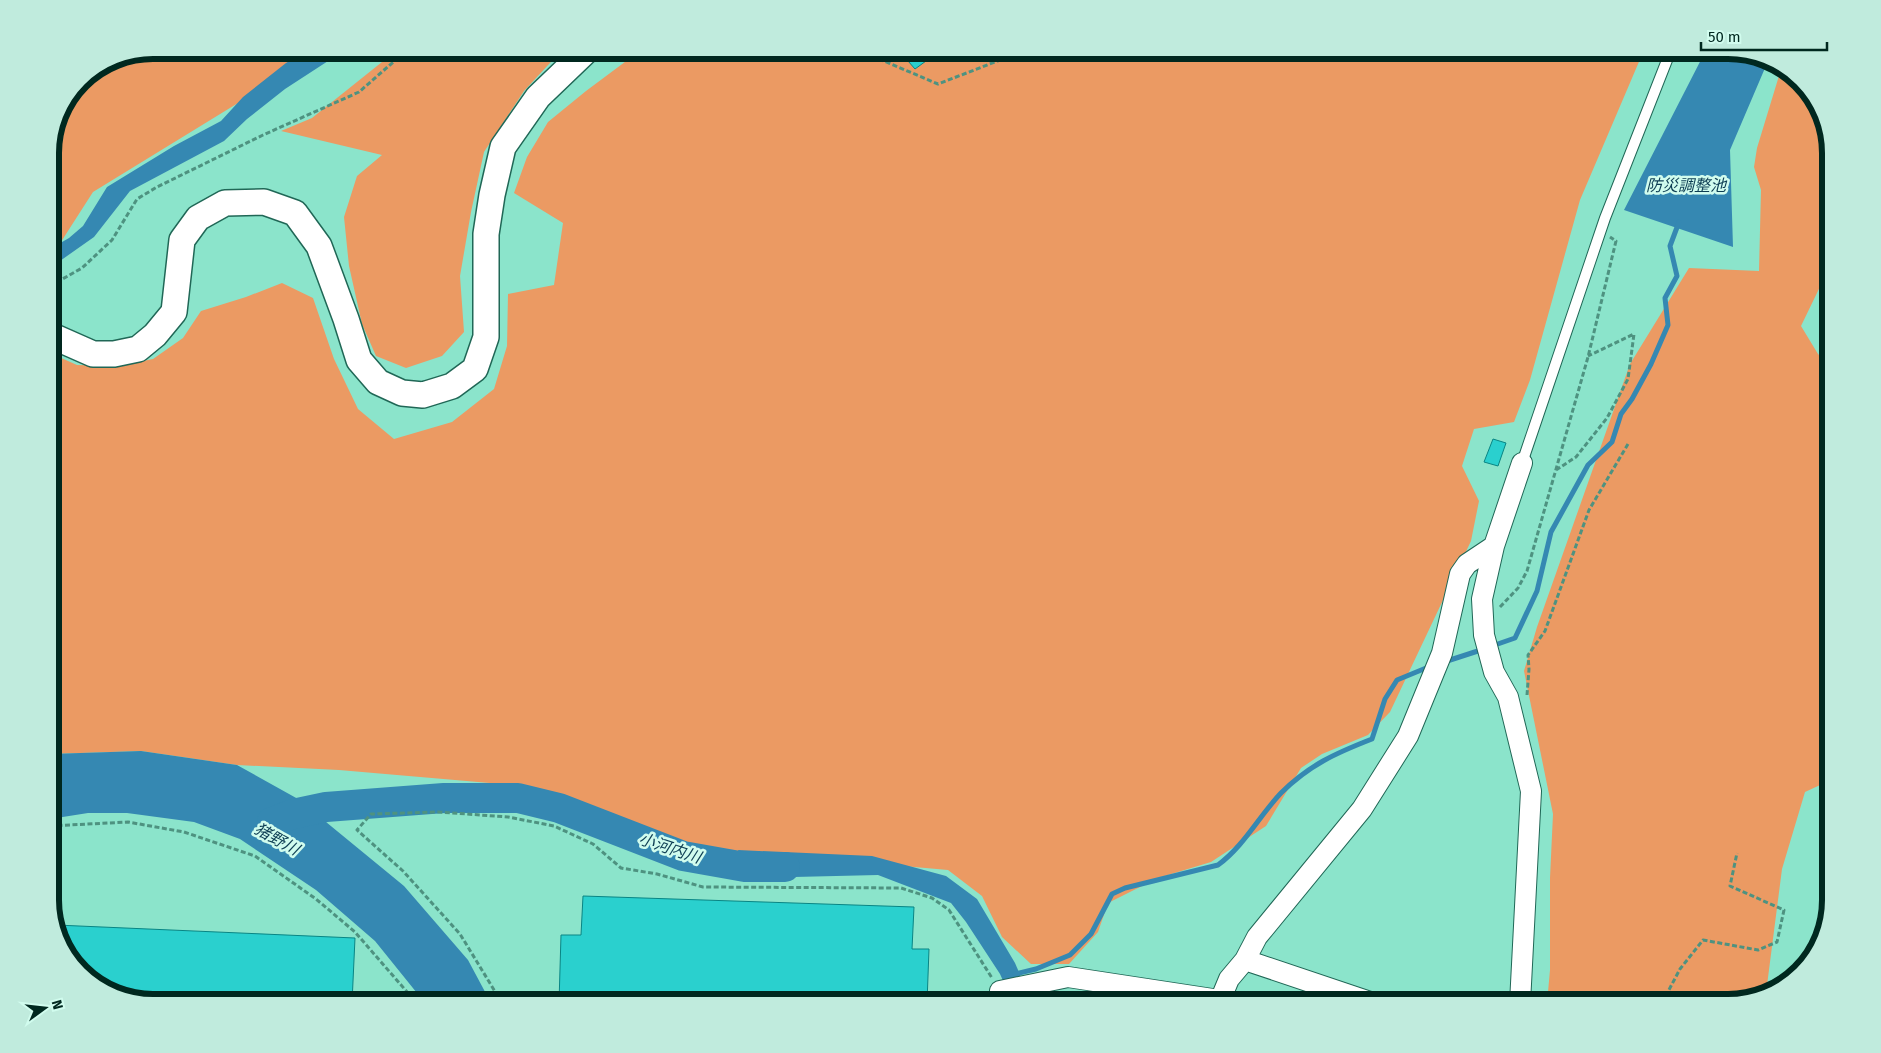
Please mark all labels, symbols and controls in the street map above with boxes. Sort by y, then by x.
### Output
scale bar [1701,20,1827,52]
text: 50 m [1708,28,1741,46]
water label: 防災調整池 [1646,176,1728,195]
water label: 猪野川 [251,819,304,860]
water label: 小河内川 [637,829,705,868]
north arrow [20,983,70,1033]
text: N [48,998,66,1011]

